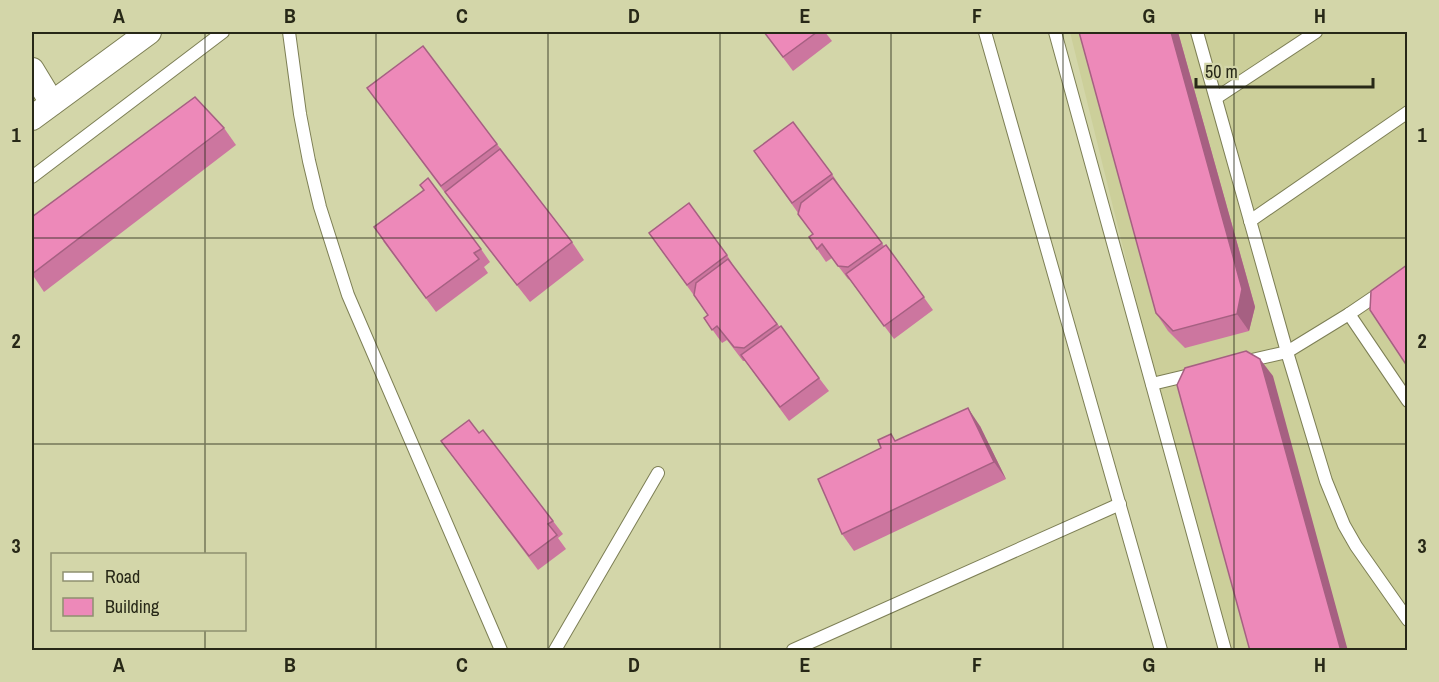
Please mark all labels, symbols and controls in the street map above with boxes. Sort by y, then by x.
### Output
text: A [113,2,125,29]
text: B [284,2,296,29]
text: C [456,2,468,29]
text: D [628,2,640,29]
text: E [800,2,811,29]
text: F [972,2,982,29]
text: G [1143,2,1155,29]
text: H [1314,2,1326,29]
scale bar [1196,51,1373,89]
text: 50 m [1205,59,1238,84]
text: 1 [11,121,21,148]
text: 1 [1417,121,1427,148]
text: 2 [11,327,21,354]
text: 2 [1417,327,1427,354]
text: 3 [11,532,21,559]
text: 3 [1417,532,1427,559]
legend [51,553,246,631]
text: Road [105,564,140,589]
text: Building [105,594,160,619]
text: A [113,651,125,678]
text: B [284,651,296,678]
text: C [456,651,468,678]
text: D [628,651,640,678]
text: E [800,651,811,678]
text: F [972,651,982,678]
text: G [1143,651,1155,678]
text: H [1314,651,1326,678]

